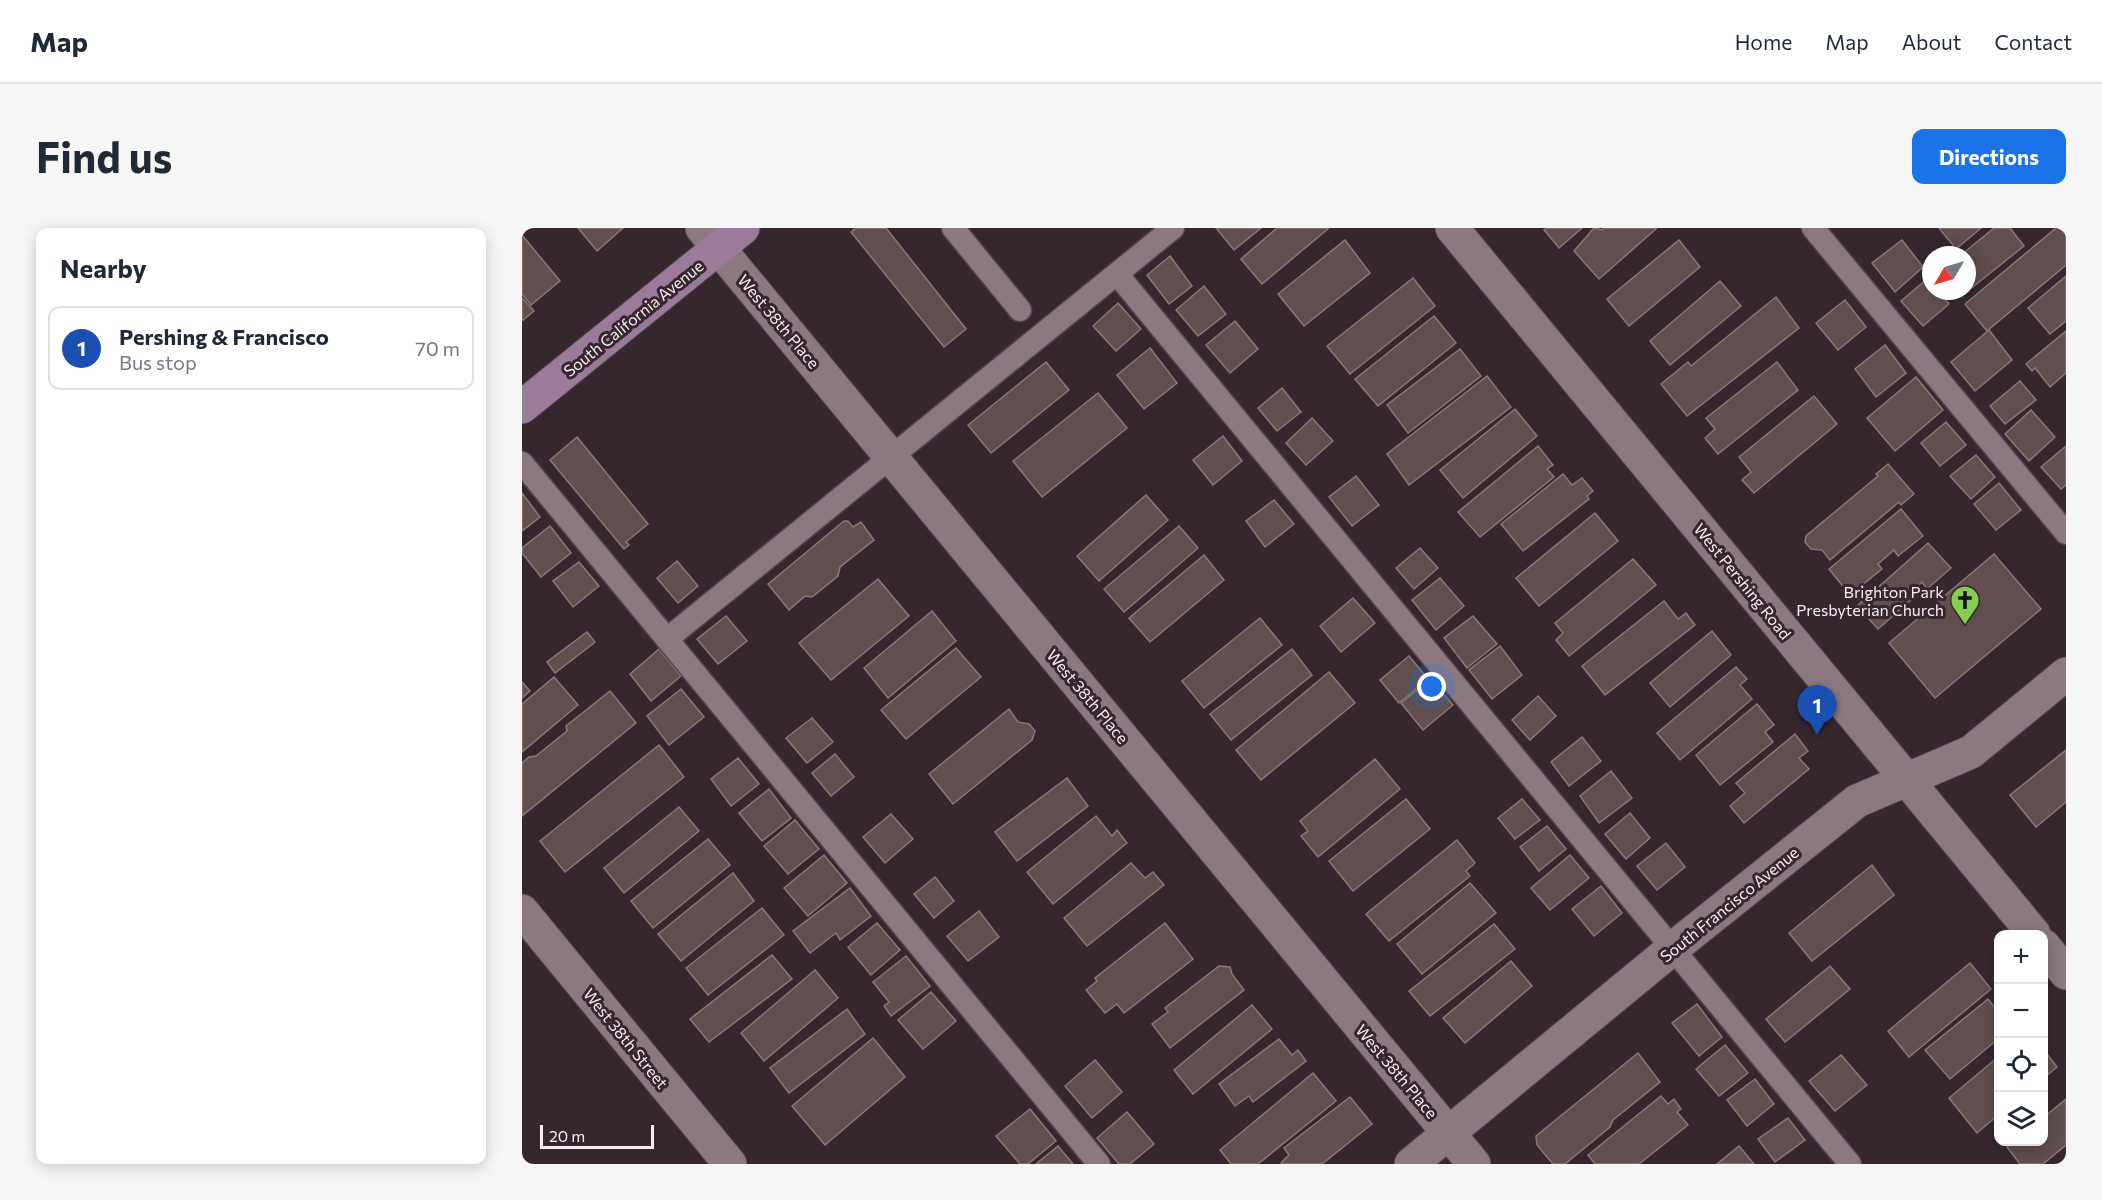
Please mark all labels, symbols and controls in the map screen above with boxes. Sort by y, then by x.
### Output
text: Map [30,24,88,58]
text: Home [1735,29,1792,54]
text: Map [1825,29,1869,54]
text: About [1902,29,1961,54]
text: Contact [1994,29,2072,54]
button: Directions [1912,129,2066,184]
text: Find us [36,130,172,182]
north arrow [1922,246,1976,300]
text: Nearby [60,252,147,283]
street label: South California Avenue [559,256,707,380]
street label: West 38th Place [734,270,824,372]
text: Pershing & Francisco [119,323,329,350]
text: 1 [77,336,86,360]
text: 70 m [415,336,460,360]
text: Bus stop [119,350,197,374]
street label: West Pershing Road [1690,519,1796,643]
place label: Brighton Park Presbyterian Church [1796,582,1944,619]
church icon: Brighton Park Presbyterian Church [1949,584,1981,626]
street label: West 38th Place [1043,645,1133,747]
your location [1417,672,1446,701]
pin: 1 [1798,686,1836,735]
street label: South Francisco Avenue [1656,842,1802,966]
map controls [1994,930,2048,1146]
button: + [1994,930,2048,984]
street label: West 38th Street [580,984,672,1092]
button: − [1994,984,2048,1038]
street label: West 38th Place [1352,1020,1442,1122]
button: locate [1994,1038,2048,1092]
button: layers [1994,1092,2048,1146]
scale bar [540,1122,654,1150]
text: 20 m [549,1126,585,1145]

